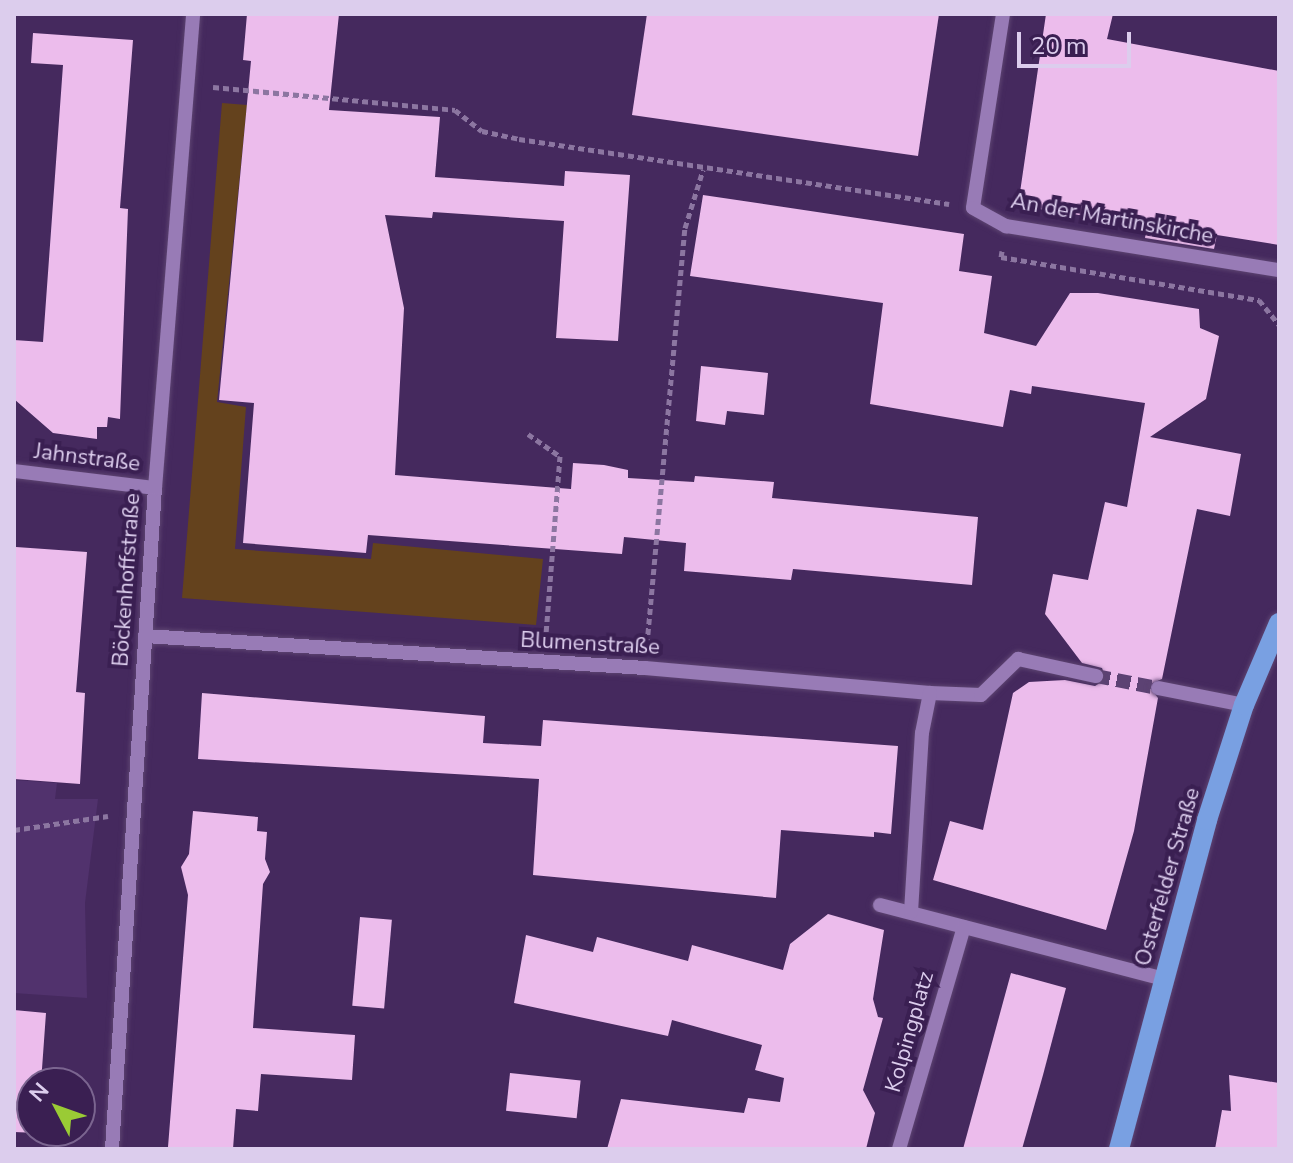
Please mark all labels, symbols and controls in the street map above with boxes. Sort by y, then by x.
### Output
scale bar [1021,16,1135,66]
text: 20 m [1031,30,1087,62]
street label: An der Martinskirche [1009,188,1215,250]
street label: Jahnstraße [32,438,142,478]
street label: Böckenhoffstraße [108,492,146,668]
street label: Blumenstraße [520,627,660,661]
street label: Osterfelder Straße [1130,785,1206,969]
street label: Kolpingplatz [880,969,940,1095]
north arrow [16,1067,96,1147]
text: N [23,1077,56,1109]

